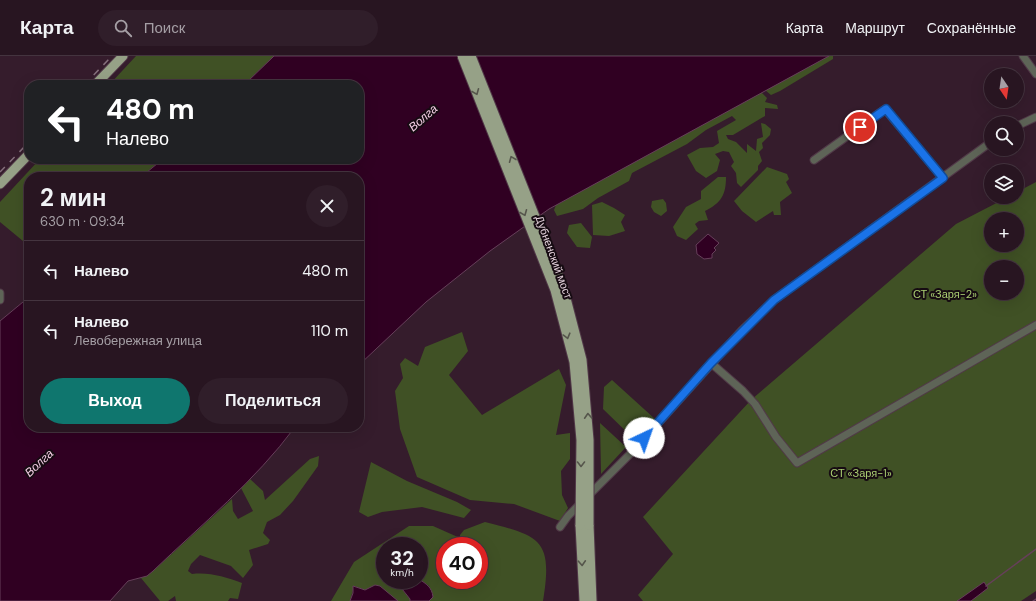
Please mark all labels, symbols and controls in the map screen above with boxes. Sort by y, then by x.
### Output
search box [98,10,378,46]
text: Карта [20,15,74,40]
icon: search [112,17,134,39]
text: Поиск [144,18,185,38]
text: Карта [786,19,823,37]
text: Маршрут [845,19,905,37]
text: Сохранённые [927,19,1016,37]
north arrow [984,68,1024,108]
map controls [984,68,1024,300]
one-way arrow [472,89,480,96]
text: 480 m [106,91,195,128]
icon: left [40,96,92,148]
water label: Волга [405,101,441,135]
pin [843,110,877,144]
icon: arrive [849,116,871,138]
button: search [984,116,1024,156]
text: Налево [106,127,169,151]
one-way arrow [508,155,516,162]
button: layers [984,164,1024,204]
text: 2 мин [40,182,107,213]
button: close [306,185,348,227]
one-way arrow [520,209,528,216]
button: + [984,212,1024,252]
text: 630 m · 09:34 [40,213,125,230]
street label: Дубненский мост [532,213,576,301]
icon: left [40,260,62,282]
button: − [984,260,1024,300]
text: Налево [74,261,129,281]
text: 480 m [302,261,348,281]
park label: СТ «Заря-2» [913,287,977,301]
text: Налево [74,312,129,332]
icon: left [40,320,62,342]
text: 110 m [311,321,348,341]
text: Левобережная улица [74,332,202,349]
one-way arrow [562,332,571,339]
button: Выход [40,378,190,424]
button: Поделиться [198,378,348,424]
one-way arrow [584,413,593,419]
position arrow [623,417,665,459]
water label: Волга [21,445,57,480]
one-way arrow [577,461,585,467]
park label: СТ «Заря-1» [830,466,892,480]
speed limit sign: 40 [436,537,488,589]
text: 32 [390,545,414,571]
one-way arrow [578,560,587,566]
text: km/h [390,566,414,579]

